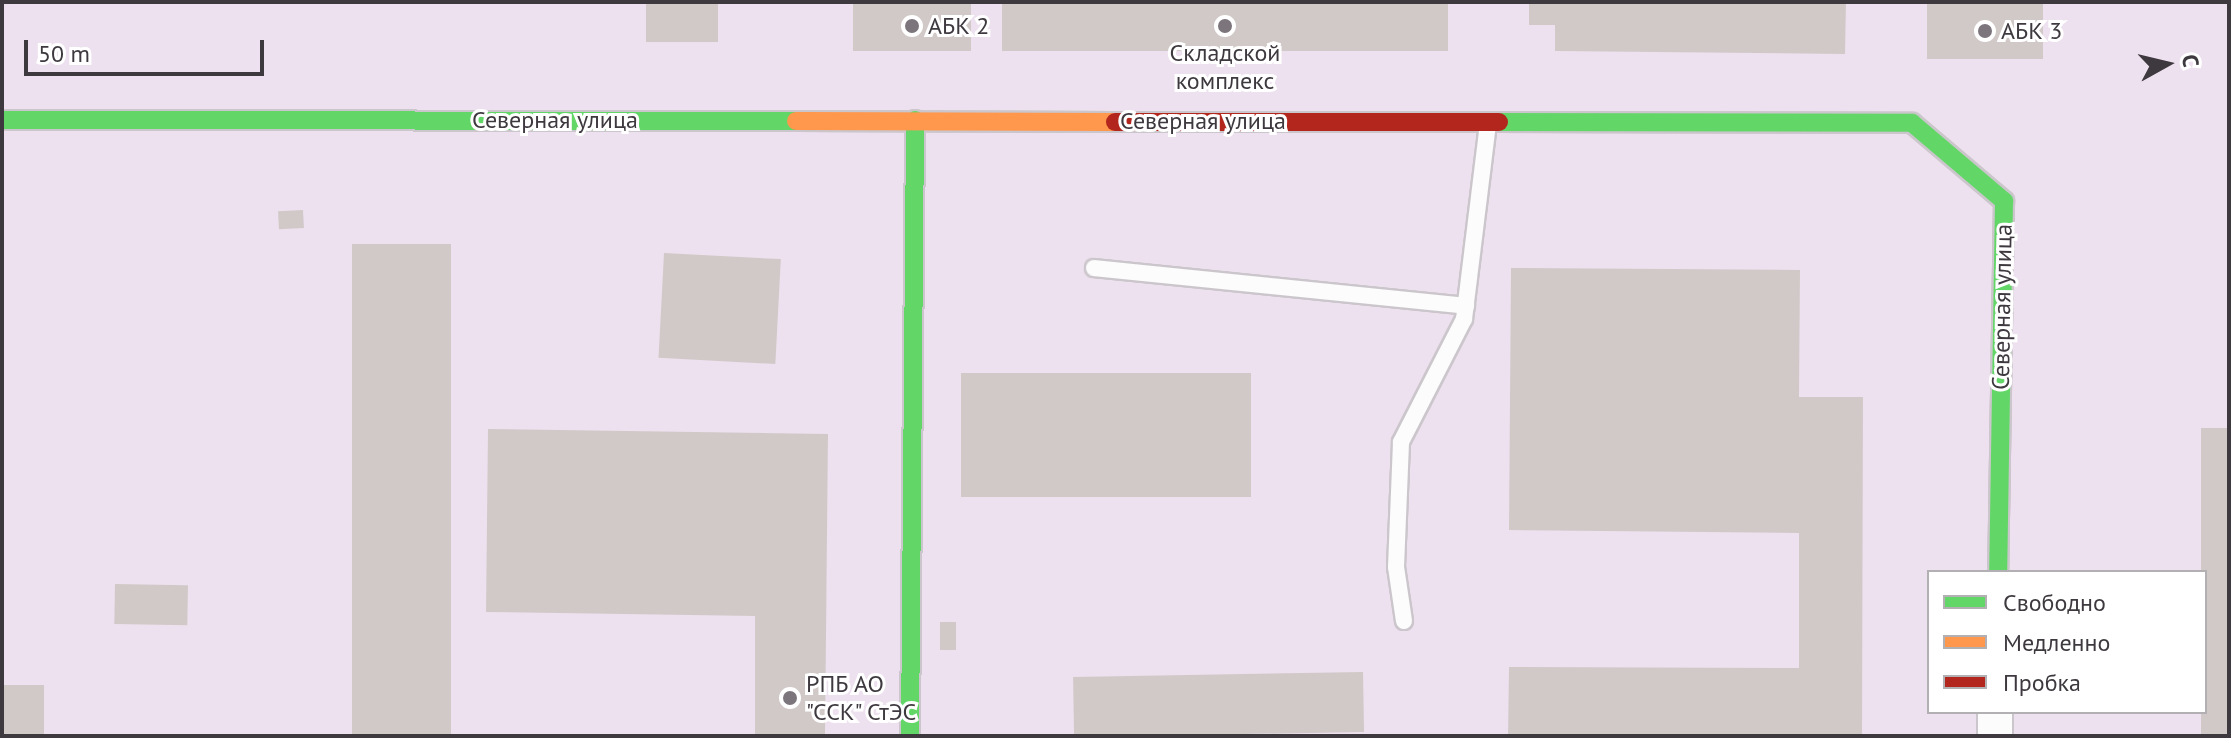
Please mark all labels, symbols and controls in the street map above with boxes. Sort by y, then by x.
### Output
place label: АБК 2 [928,12,989,40]
marker: АБК 2 [903,17,921,35]
marker: Складской комплекс [1216,17,1234,35]
place label: АБК 3 [2001,17,2062,45]
marker: АБК 3 [1976,22,1994,40]
scale bar [28,24,268,74]
north arrow [2127,24,2207,104]
text: 50 m [38,38,90,69]
place label: Складской комплекс [1170,39,1280,95]
text: С [2176,53,2205,69]
street label: Северная улица [472,106,638,134]
street label: Северная улица [1120,107,1286,135]
street label: Северная улица [1986,224,2018,390]
legend [1927,570,2207,714]
text: Свободно [2003,587,2106,618]
text: Медленно [2003,627,2110,658]
text: Пробка [2003,667,2081,698]
place label: РПБ АО "ССК" СтЭС [806,670,918,726]
marker: РПБ АО "ССК" СтЭС [781,689,799,707]

